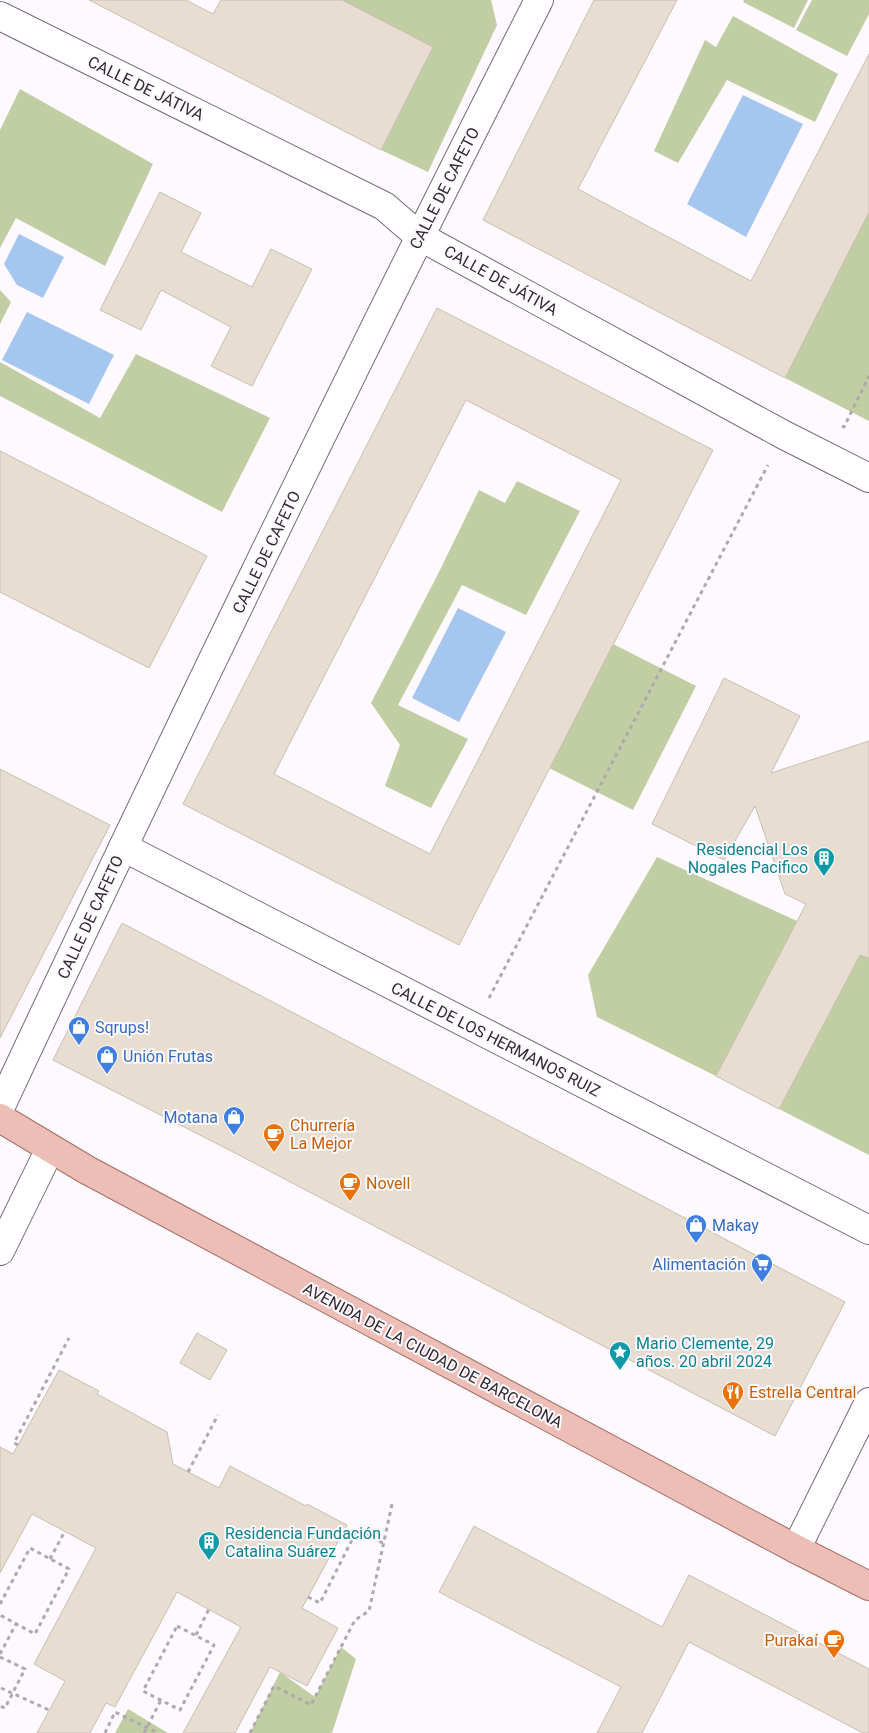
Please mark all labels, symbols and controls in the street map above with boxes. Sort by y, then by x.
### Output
street label: CALLE DE JÁTIVA [85,52,207,125]
street label: CALLE DE CAFETO [406,124,483,252]
street label: CALLE DE JÁTIVA [441,241,561,320]
street label: CALLE DE CAFETO [229,488,304,617]
place label: Residencial Los Nogales Pacifico [688,840,808,877]
building icon: Residencial Los Nogales Pacifico [812,846,836,877]
street label: CALLE DE CAFETO [54,852,127,982]
street label: CALLE DE LOS HERMANOS RUIZ [388,978,604,1101]
shop icon: Sqrups! [67,1015,91,1046]
place label: Sqrups! [95,1018,149,1037]
shop icon: Unión Frutas [95,1044,119,1075]
place label: Unión Frutas [123,1047,213,1066]
shop icon: Motana [222,1105,246,1136]
place label: Motana [163,1108,218,1127]
place label: Churrería La Mejor [290,1116,355,1153]
cafe icon: Churrería La Mejor [262,1122,286,1153]
cafe icon: Novell [338,1171,362,1202]
place label: Novell [366,1174,410,1193]
shop icon: Makay [684,1213,708,1244]
place label: Makay [712,1216,759,1235]
supermarket icon: Alimentación [750,1252,774,1283]
place label: Alimentación [652,1255,746,1274]
street label: AVENIDA DE LA CIUDAD DE BARCELONA [300,1279,566,1432]
place label: Mario Clemente, 29 años. 20 abril 2024 [636,1334,774,1371]
place icon: Mario Clemente, 29 años. 20 abril 2024 [608,1340,632,1371]
restaurant icon: Estrella Central [721,1380,745,1411]
place label: Estrella Central [749,1383,856,1402]
place label: Residencia Fundación Catalina Suárez [225,1524,381,1561]
building icon: Residencia Fundación Catalina Suárez [197,1530,221,1561]
cafe icon: Purakaí [822,1628,846,1659]
place label: Purakaí [765,1631,819,1650]

